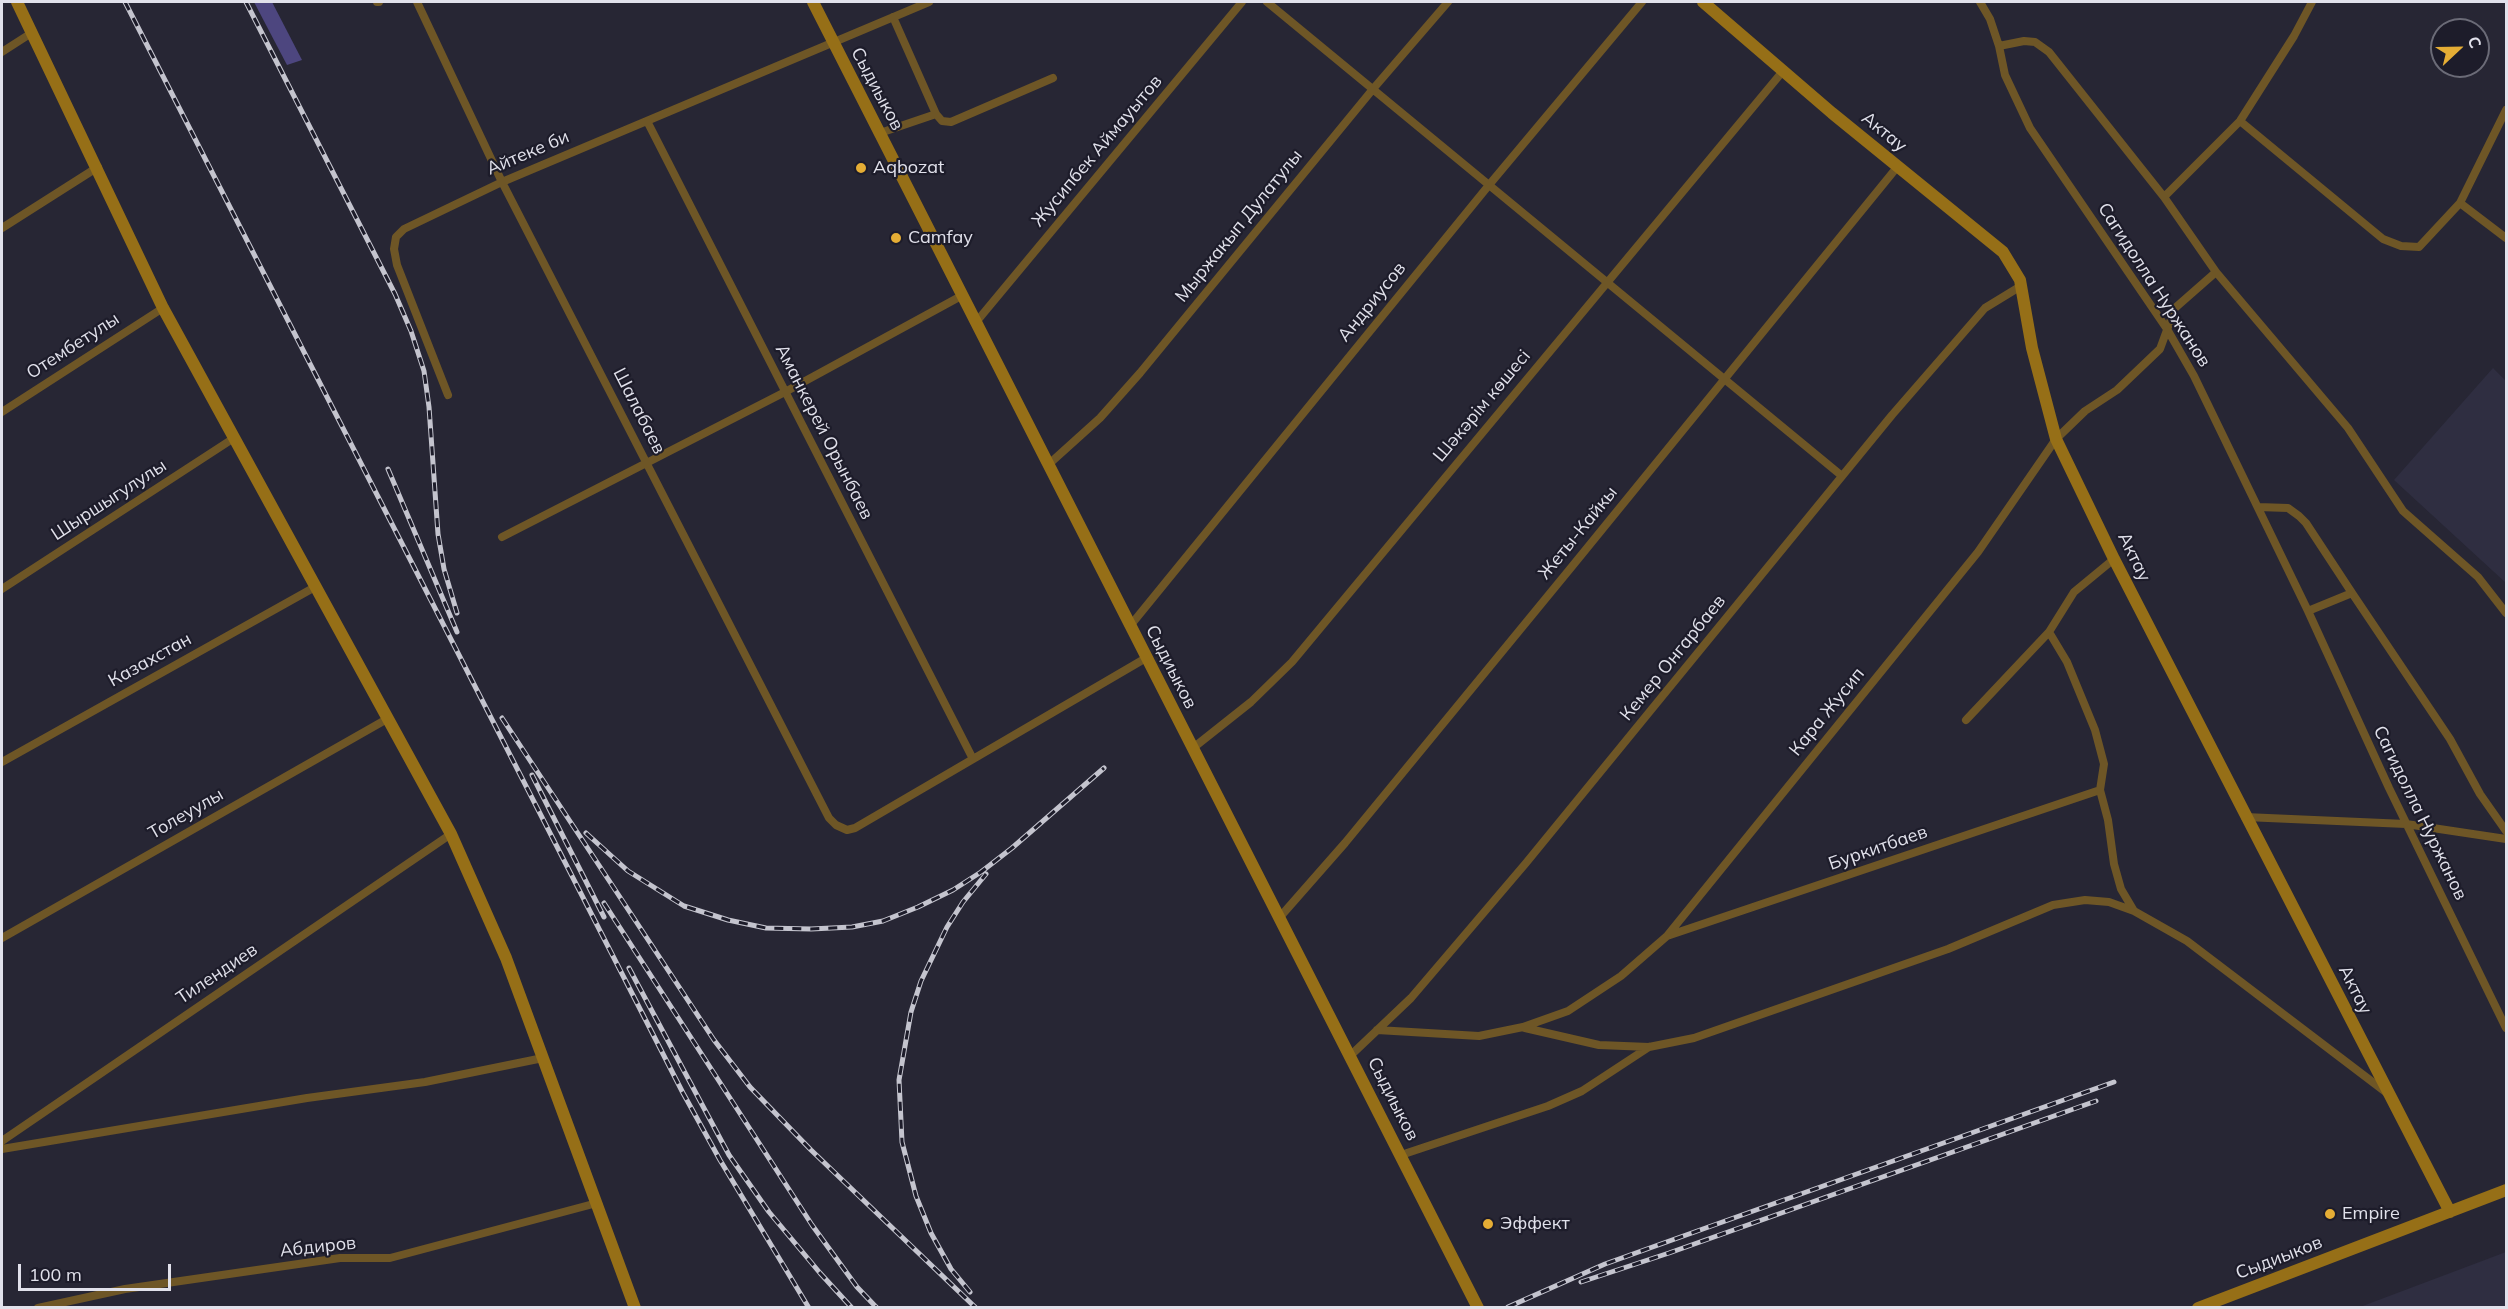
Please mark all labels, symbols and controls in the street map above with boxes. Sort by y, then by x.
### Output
north arrow [2430,18,2490,78]
text: С [2464,33,2486,51]
street label: Сыдиыков [846,44,908,134]
street label: Жусипбек Аймауытов [1027,71,1167,231]
street label: Актау [1857,107,1911,157]
street label: Айтеке би [483,126,573,180]
street label: Мыржакып Дулатулы [1171,145,1307,307]
place label: Aqbozat [873,157,944,179]
marker: Aqbozat [854,161,868,175]
street label: Сагидолла Нуржанов [2093,199,2215,371]
place label: Camfay [908,227,973,249]
marker: Camfay [889,231,903,245]
street label: Андриусов [1333,258,1411,346]
street label: Отембетулы [23,308,123,384]
street label: Аманкерей Орынбаев [770,341,878,523]
street label: Шәкәрім көшесі [1429,346,1535,466]
street label: Шалабаев [608,364,670,458]
street label: Шыршыгулулы [47,455,171,545]
street label: Жеты-Кайкы [1534,482,1622,584]
street label: Актау [2113,529,2155,585]
street label: Кемер Онгарбаев [1616,591,1730,725]
street label: Сыдиыков [1141,622,1201,712]
street label: Казахстан [105,628,195,692]
street label: Кара Жусип [1785,664,1869,760]
street label: Сагидолла Нуржанов [2368,722,2472,904]
street label: Толеуулы [145,784,227,844]
street label: Буркитбаев [1826,821,1930,875]
street label: Тилендиев [172,939,262,1009]
street label: Актау [2334,962,2376,1018]
street label: Сыдиыков [1363,1054,1423,1144]
place label: Empire [2342,1203,2400,1225]
marker: Empire [2323,1207,2337,1221]
place label: Эффект [1500,1213,1570,1235]
marker: Эффект [1481,1217,1495,1231]
street label: Абдиров [279,1232,357,1262]
street label: Сыдиыков [2233,1232,2325,1284]
scale bar [21,1252,174,1290]
text: 100 m [29,1263,82,1286]

